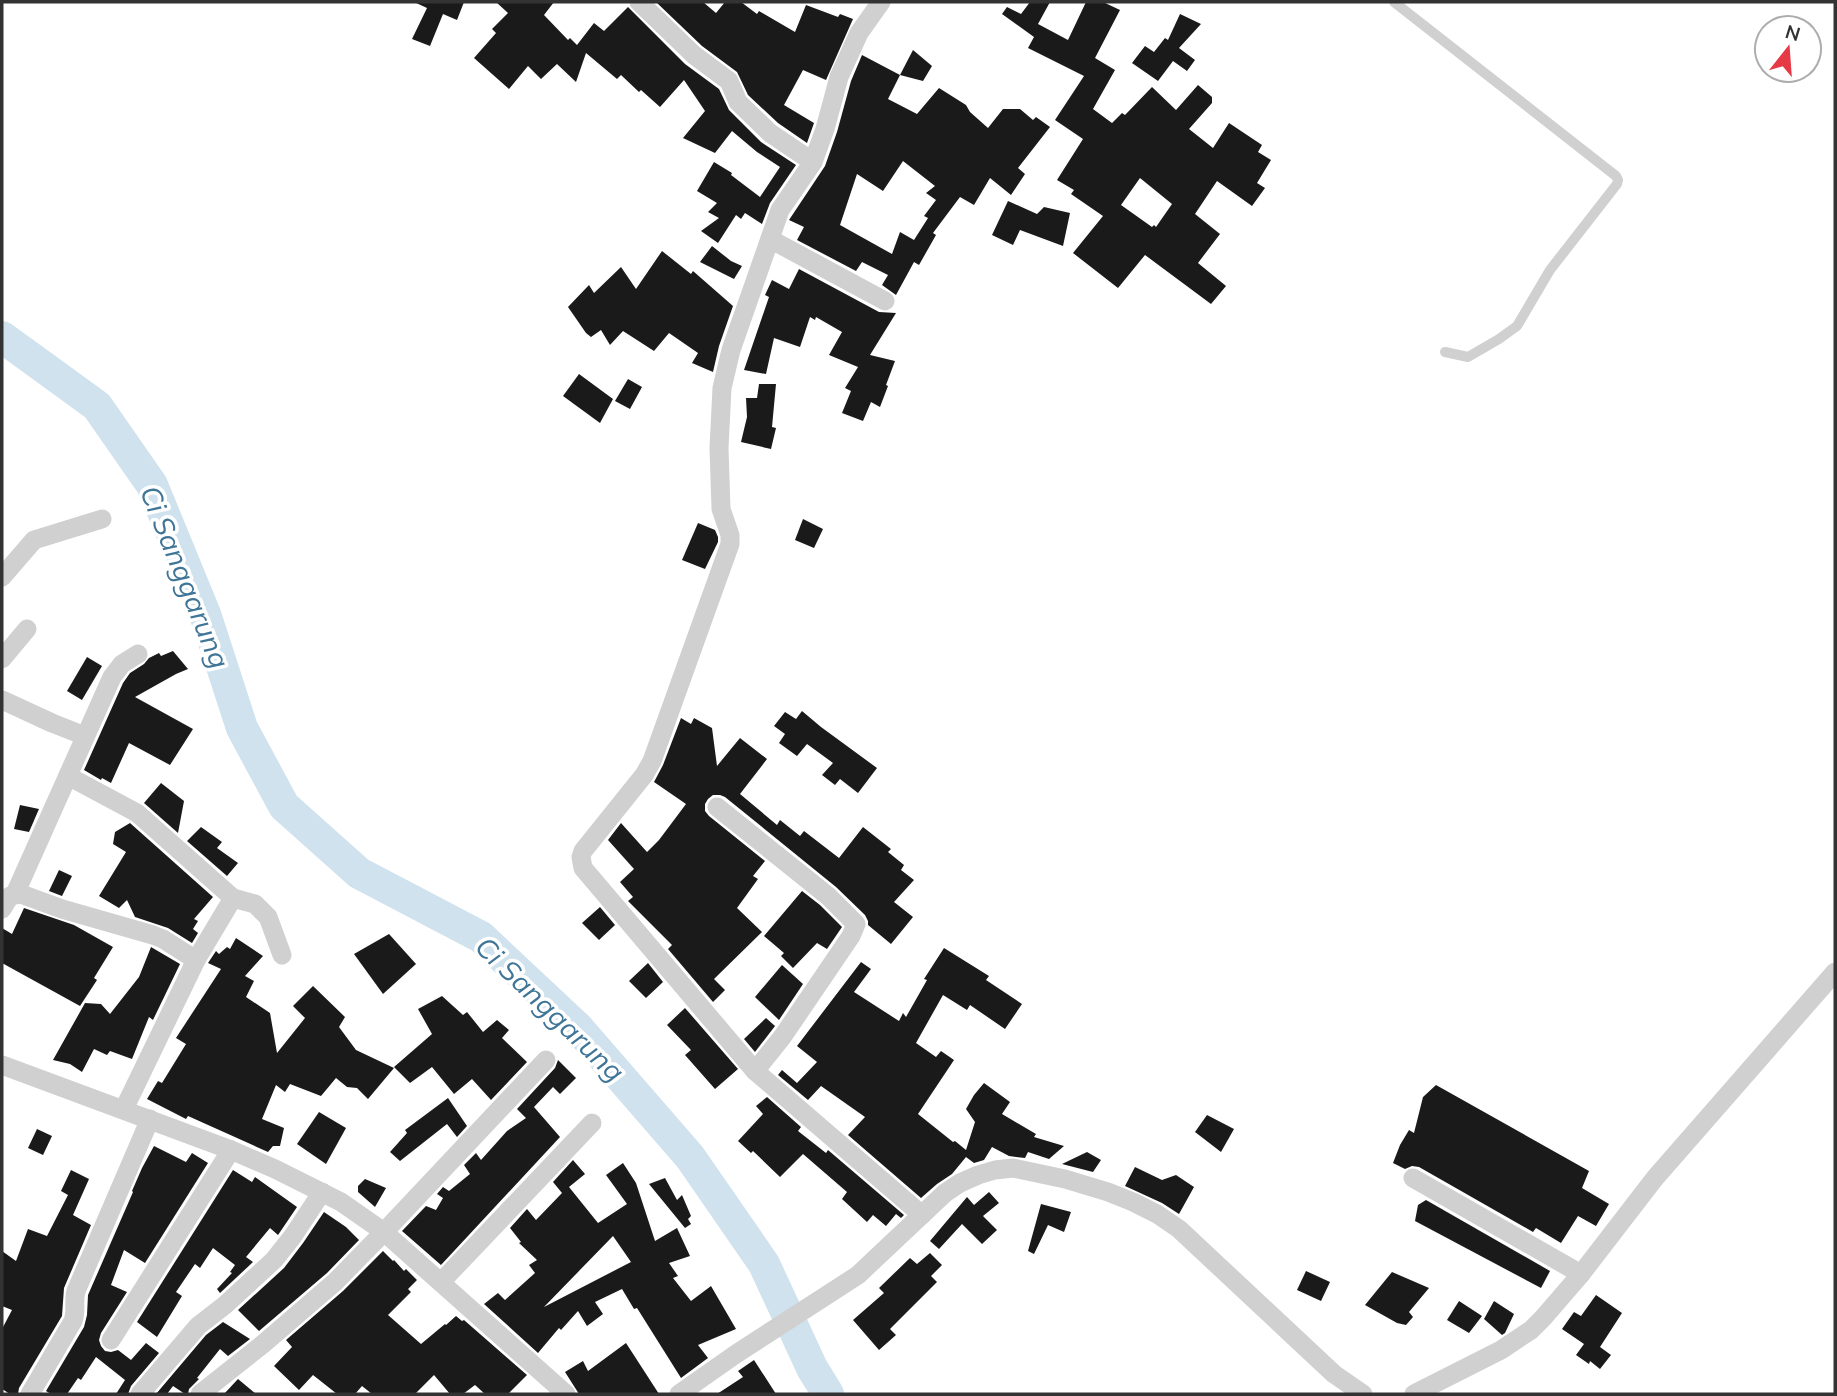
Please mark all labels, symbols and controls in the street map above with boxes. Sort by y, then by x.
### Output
north arrow [1753,14,1823,84]
text: N [1783,19,1803,46]
water label: Ci Sanggarung [133,480,238,673]
water label: Ci Sanggarung [468,929,632,1089]

